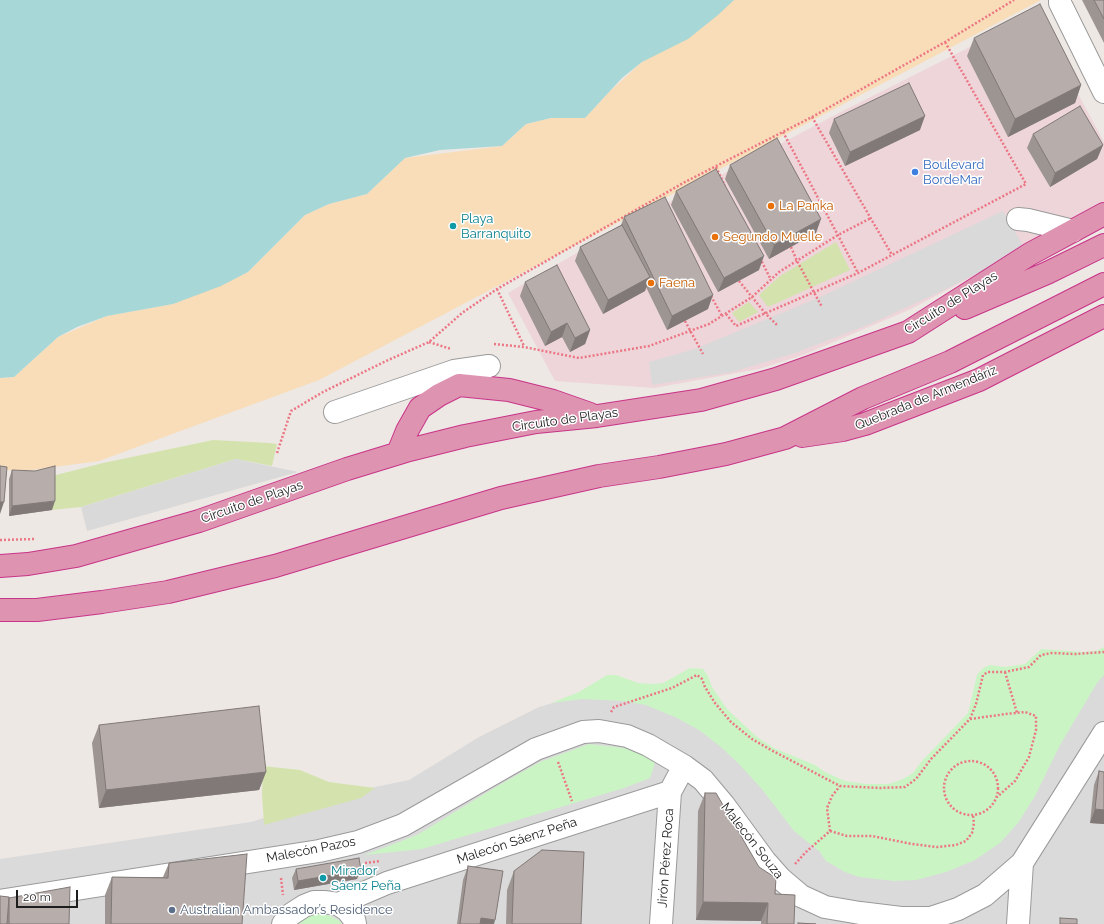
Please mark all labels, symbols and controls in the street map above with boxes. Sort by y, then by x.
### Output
place label: Boulevard BordeMar [923,157,984,188]
marker: Boulevard BordeMar [910,167,920,177]
place label: La Panka [779,198,834,214]
marker: La Panka [766,201,776,211]
place label: Playa Barranquito [461,211,531,242]
marker: Playa Barranquito [448,221,458,231]
place label: Segundo Muelle [723,229,822,245]
marker: Segundo Muelle [710,232,720,242]
street label: Circuito de Playas [902,268,1000,338]
place label: Faena [659,275,695,291]
marker: Faena [646,278,656,288]
street label: Quebrada de Armendáriz [853,362,999,434]
street label: Circuito de Playas [511,405,619,435]
street label: Circuito de Playas [199,477,305,527]
street label: Malecón Souza [717,800,787,882]
street label: Jirón Pérez Roca [655,808,677,908]
street label: Malecón Sáenz Peña [455,814,579,868]
street label: Malecón Pazos [265,834,357,866]
place label: Mirador Sáenz Peña [331,863,401,894]
marker: Mirador Sáenz Peña [318,873,328,883]
scale bar [18,882,80,908]
text: 20 m [23,890,51,904]
place label: Australian Ambassador’s Residence [180,902,393,918]
marker: Australian Ambassador’s Residence [167,905,177,915]

